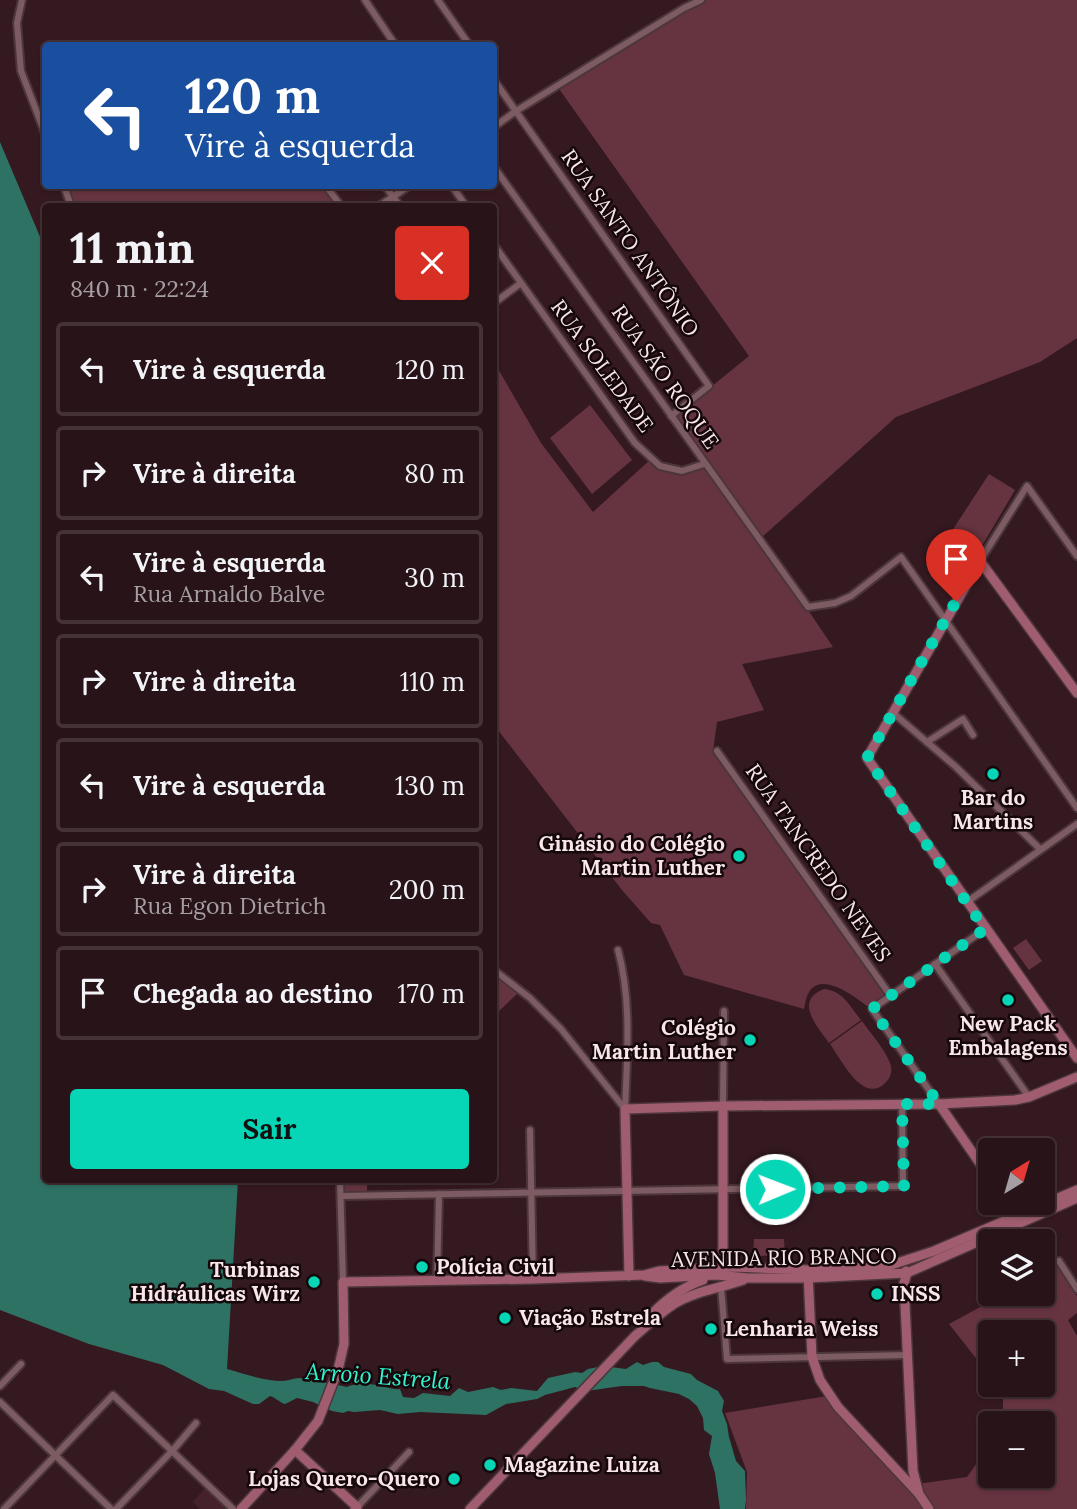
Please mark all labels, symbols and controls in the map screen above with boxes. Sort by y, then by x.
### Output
text: 120 m [185,64,320,126]
icon: left [70,70,161,161]
text: Vire à esquerda [185,125,415,166]
street label: RUA SANTO ANTÔNIO [556,144,705,342]
text: 11 min [70,221,194,275]
button: close [395,226,469,300]
text: 840 m · 22:24 [70,274,209,303]
street label: RUA SOLEDADE [545,294,660,437]
street label: RUA SÃO ROQUE [606,300,725,454]
icon: left [74,350,112,388]
text: Vire à esquerda [133,353,326,386]
text: 120 m [395,353,465,386]
icon: right [74,454,112,492]
text: Vire à direita [133,457,296,490]
text: 80 m [404,457,465,490]
pin [926,529,986,601]
icon: arrive [937,540,975,578]
text: Vire à esquerda [133,546,326,579]
icon: left [74,558,112,596]
text: 30 m [404,561,465,594]
text: Rua Arnaldo Balve [133,579,325,608]
icon: right [74,662,112,700]
text: Vire à direita [133,665,296,698]
text: 110 m [400,665,465,698]
street label: RUA TANCREDO NEVES [740,759,897,967]
icon: left [74,766,112,804]
marker: Bar do Martins [985,766,1001,782]
text: Vire à esquerda [133,769,326,802]
text: 130 m [395,769,465,802]
place label: Bar do Martins [953,784,1033,835]
place label: Ginásio do Colégio Martin Luther [539,830,725,881]
marker: Ginásio do Colégio Martin Luther [731,848,747,864]
text: Vire à direita [133,858,296,891]
icon: right [74,870,112,908]
text: 200 m [389,873,465,906]
text: Rua Egon Dietrich [133,891,327,920]
icon: arrive [74,974,112,1012]
text: Chegada ao destino [133,977,373,1010]
text: 170 m [397,977,465,1010]
marker: New Pack Embalagens [1000,992,1016,1008]
place label: New Pack Embalagens [948,1010,1068,1061]
place label: Colégio Martin Luther [592,1014,736,1065]
marker: Colégio Martin Luther [742,1032,758,1048]
button: Sair [70,1089,469,1169]
north arrow [978,1138,1055,1214]
map controls [978,1138,1055,1488]
position arrow [738,1152,812,1226]
button: layers [978,1229,1055,1306]
street label: AVENIDA RIO BRANCO [670,1242,897,1273]
place label: Polícia Civil [436,1253,555,1280]
place label: Turbinas Hidráulicas Wirz [130,1256,300,1307]
marker: Polícia Civil [414,1259,430,1275]
marker: Turbinas Hidráulicas Wirz [306,1274,322,1290]
place label: INSS [891,1280,940,1307]
marker: INSS [869,1286,885,1302]
place label: Viação Estrela [519,1304,661,1331]
marker: Viação Estrela [497,1310,513,1326]
place label: Lenharia Weiss [725,1315,878,1342]
button: + [978,1320,1055,1397]
marker: Lenharia Weiss [703,1321,719,1337]
water label: Arroio Estrela [304,1356,452,1395]
button: − [978,1411,1055,1488]
place label: Magazine Luiza [504,1451,660,1478]
marker: Magazine Luiza [482,1457,498,1473]
place label: Lojas Quero-Quero [248,1465,440,1492]
marker: Lojas Quero-Quero [446,1471,462,1487]

